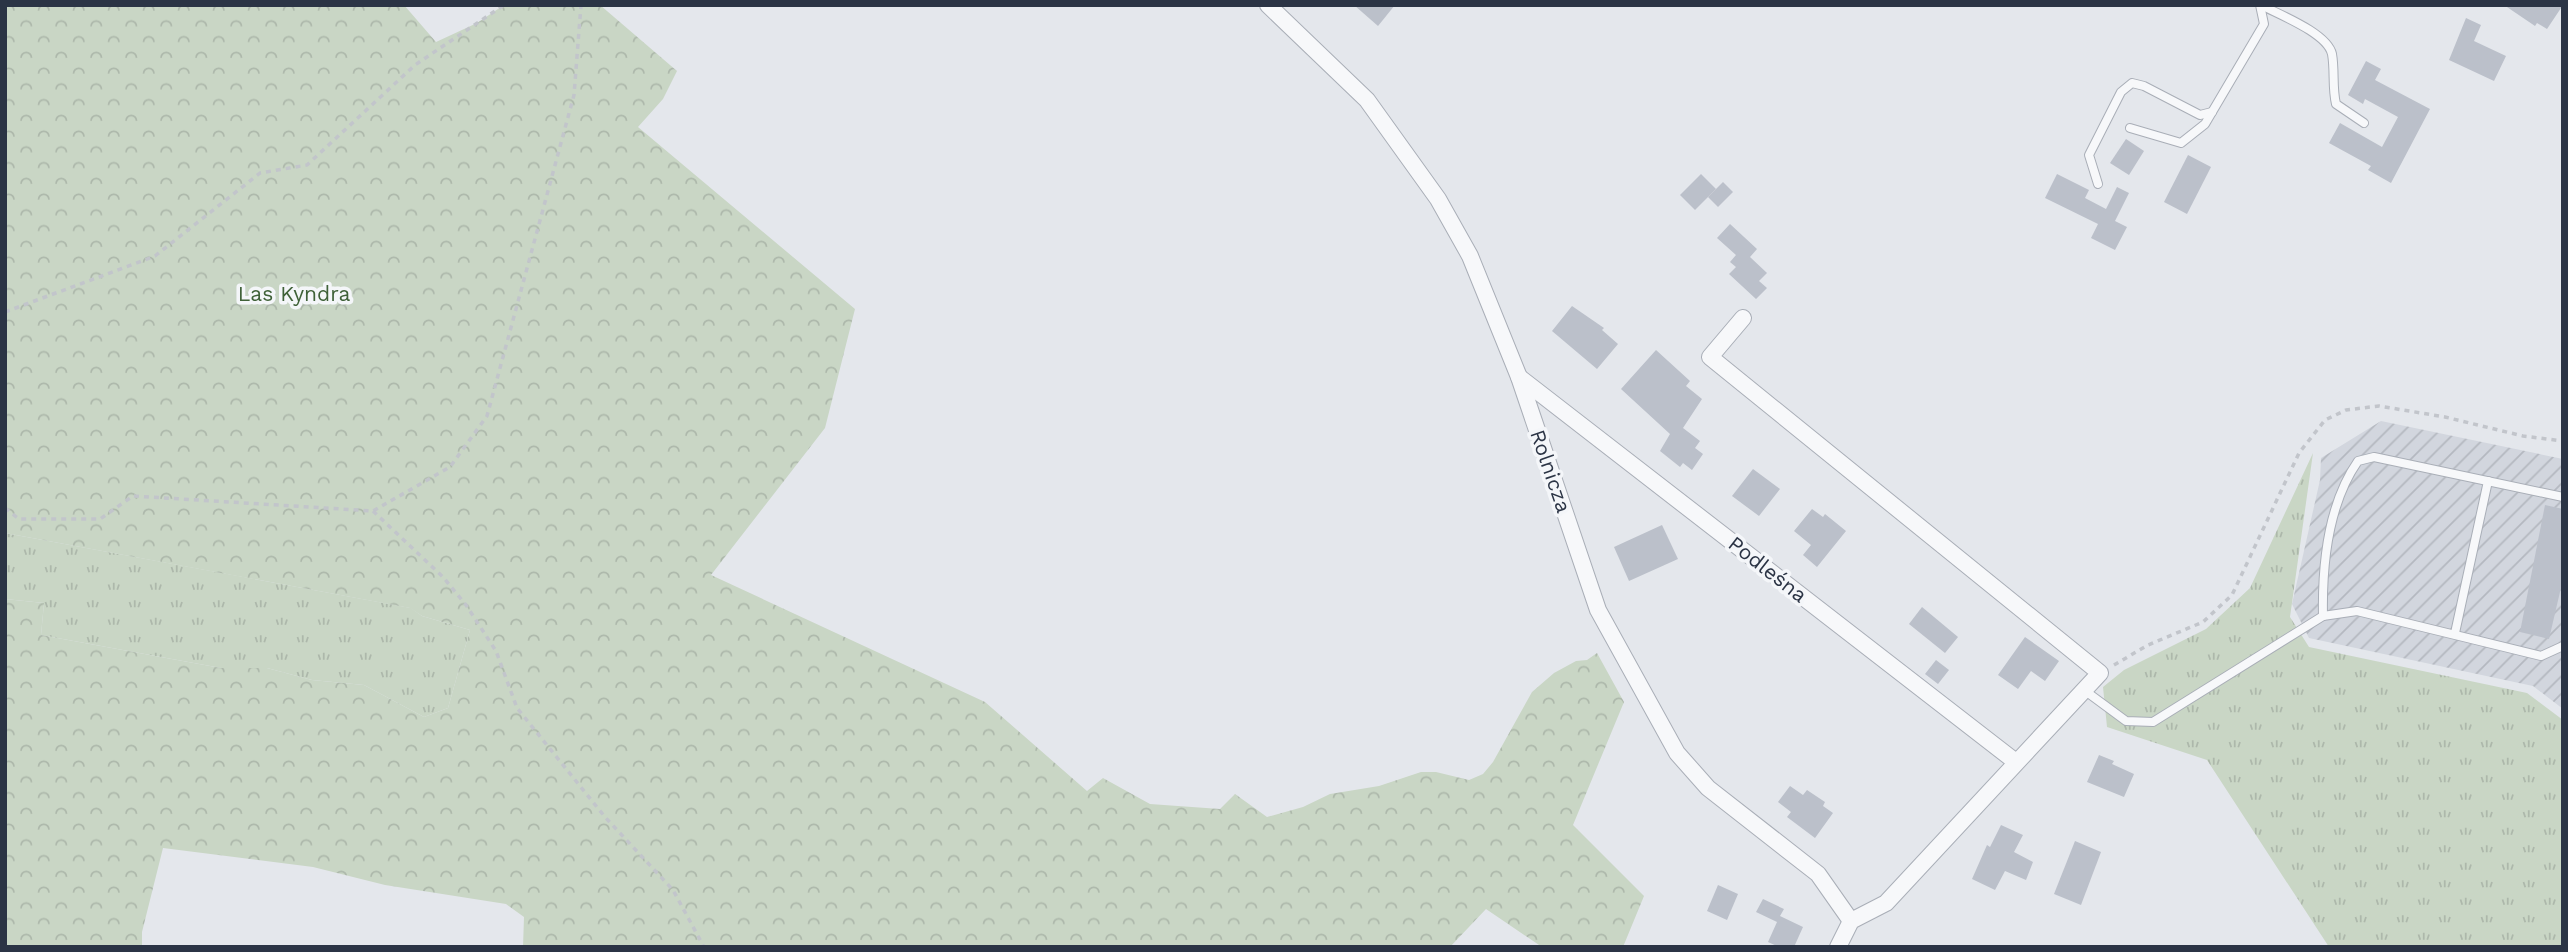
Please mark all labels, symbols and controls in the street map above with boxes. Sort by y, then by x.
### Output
park label: Las Kyndra [238,281,350,306]
street label: Rolnicza [1525,426,1577,516]
street label: Podleśna [1724,531,1812,608]

